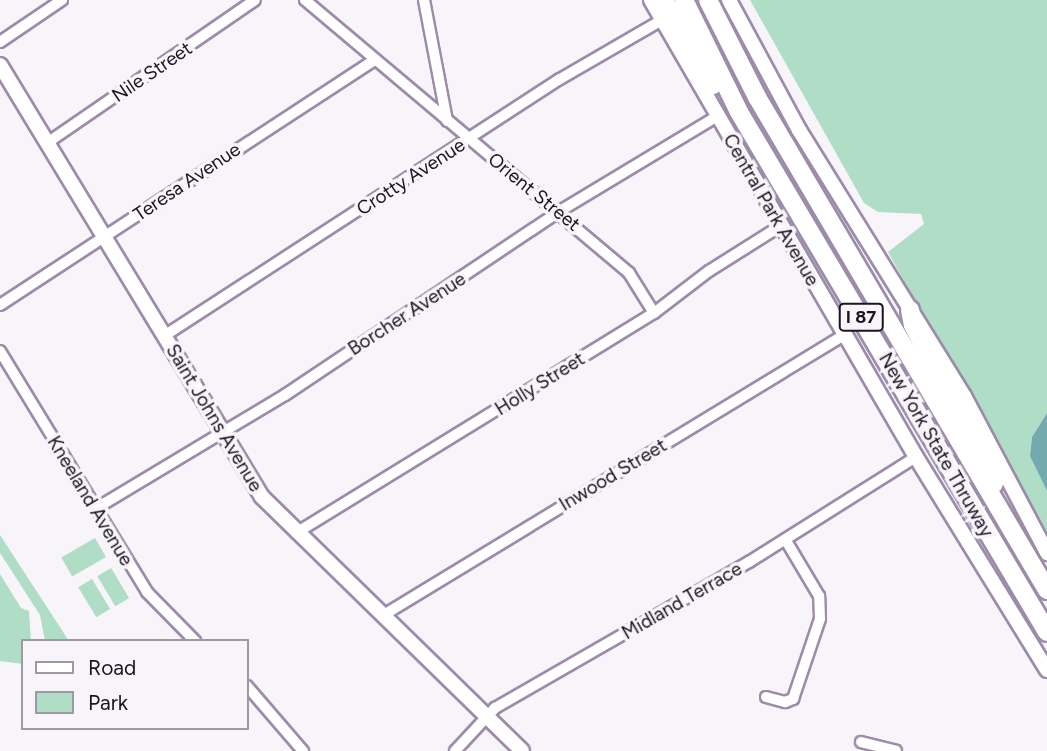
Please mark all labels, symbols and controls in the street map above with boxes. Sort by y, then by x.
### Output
street label: Nile Street [108,37,196,107]
street label: Central Park Avenue [718,130,824,290]
street label: Crotty Avenue [353,134,469,220]
street label: Teresa Avenue [129,138,245,226]
street label: Orient Street [483,148,585,236]
street label: Borcher Avenue [344,267,470,361]
road number: I 87 [838,302,884,332]
street label: Saint Johns Avenue [161,340,267,496]
street label: Holly Street [491,347,589,421]
street label: New York State Thruway [874,349,998,541]
street label: Kneeland Avenue [42,432,138,570]
street label: Inwood Street [555,434,671,516]
street label: Midland Terrace [618,557,746,645]
legend [21,639,248,730]
text: Road [88,655,136,680]
text: Park [88,690,128,715]

